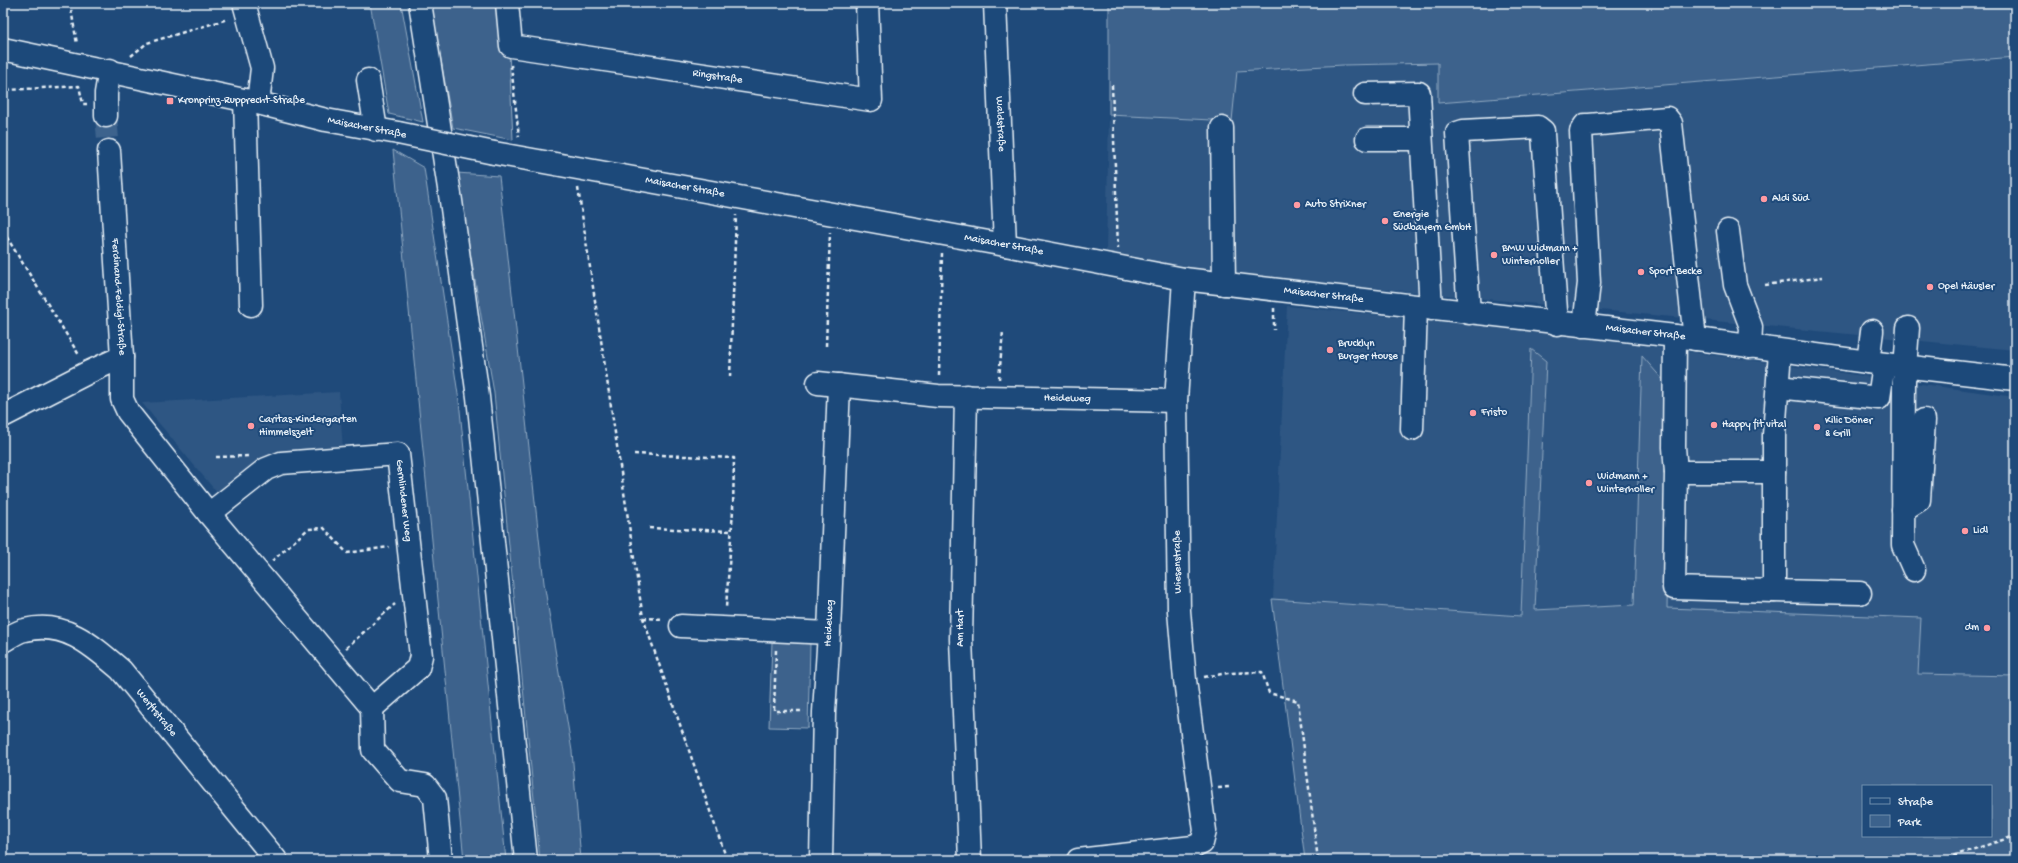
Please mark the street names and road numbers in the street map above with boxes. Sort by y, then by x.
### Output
street label: Ringstraße [692,67,744,87]
street label: Waldstraße [993,96,1007,152]
street label: Maisacher Straße [327,114,408,142]
street label: Maisacher Straße [644,174,726,200]
street label: Maisacher Straße [963,232,1045,258]
street label: Ferdinand-Feldigl-Straße [108,237,128,356]
street label: Maisacher Straße [1283,285,1364,306]
street label: Maisacher Straße [1605,322,1686,343]
street label: Heideweg [1044,392,1091,405]
street label: Gernlindener Weg [393,459,414,542]
street label: Wiesenstraße [1171,530,1185,594]
street label: Heideweg [822,599,836,647]
street label: Am Hart [955,608,967,647]
street label: Werftstraße [133,687,179,739]

